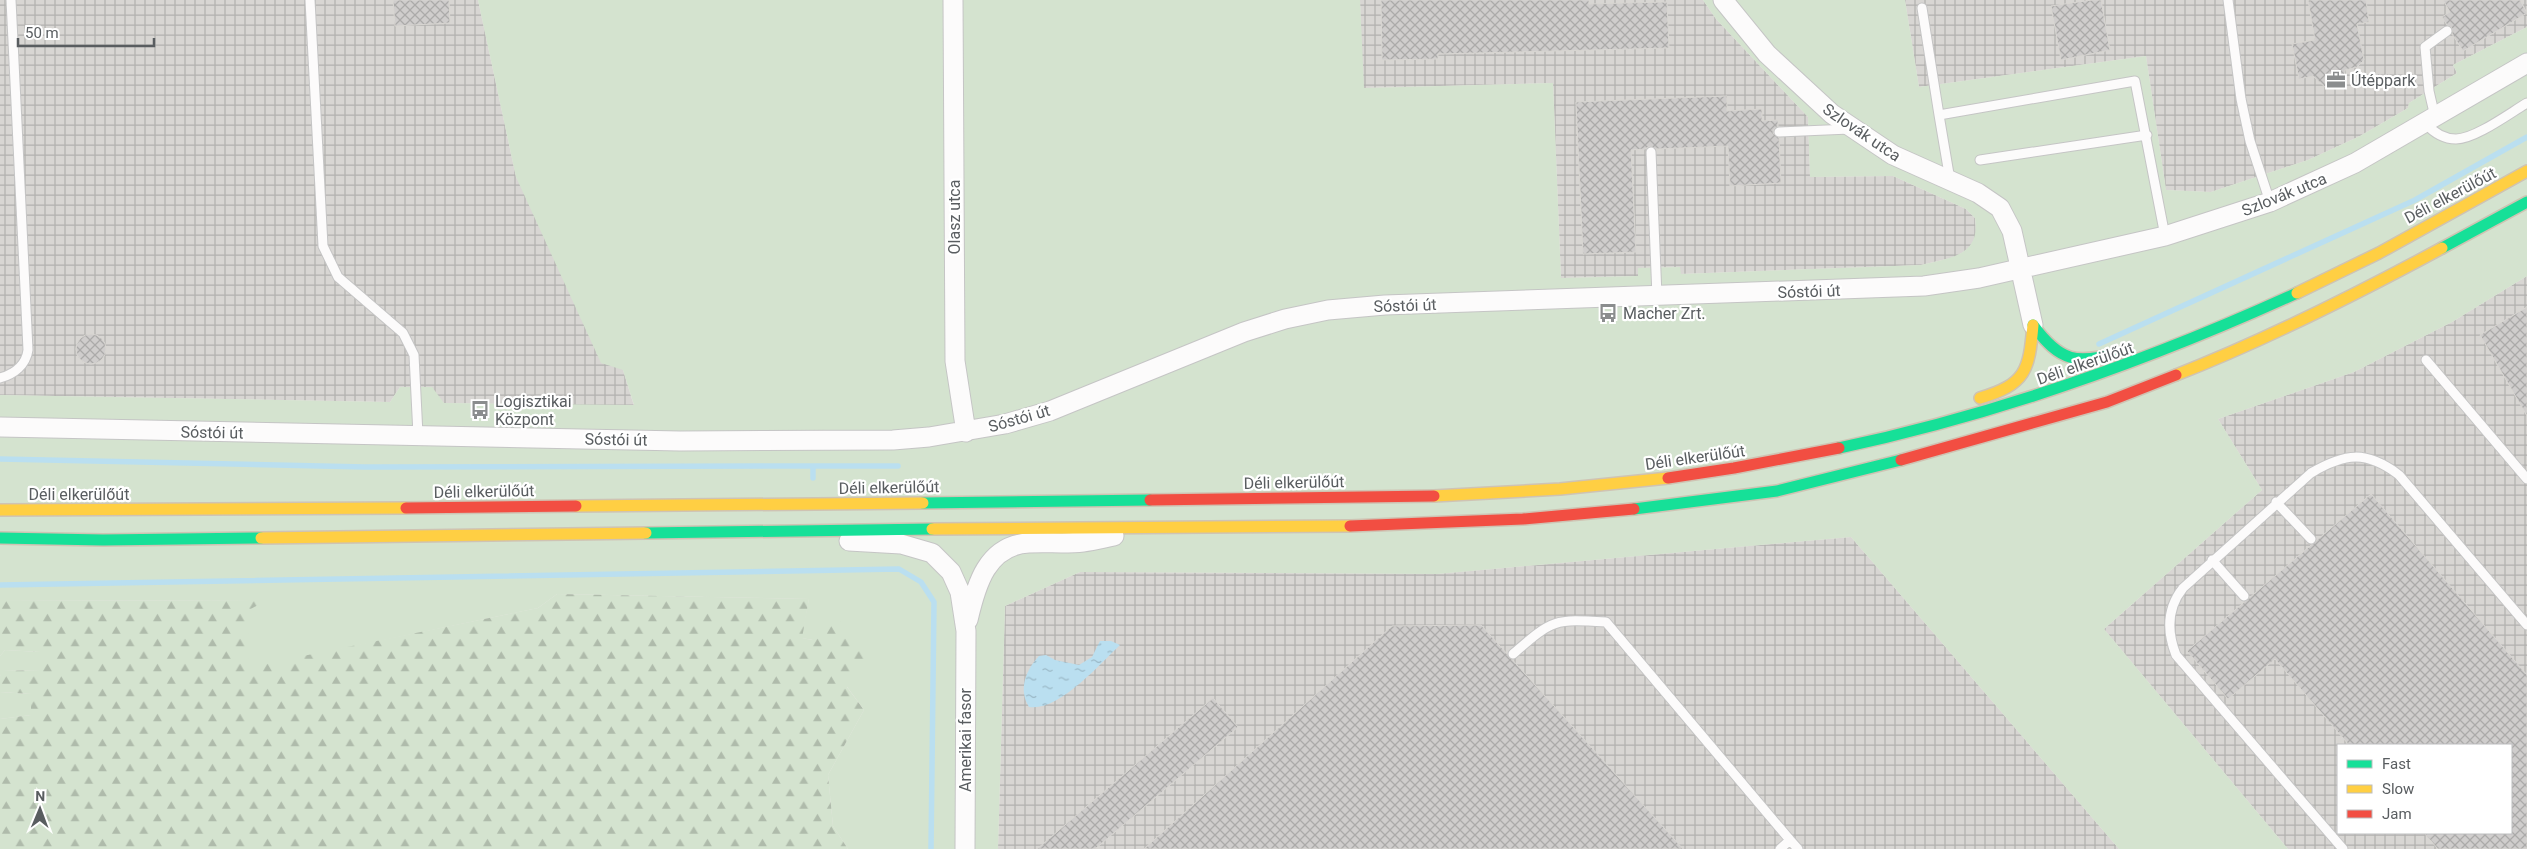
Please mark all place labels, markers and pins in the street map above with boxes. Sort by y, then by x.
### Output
office icon: Útéppark [2325,69,2347,91]
place label: Útéppark [2351,71,2416,90]
bus stop icon: Macher Zrt. [1597,302,1619,324]
place label: Macher Zrt. [1623,304,1706,323]
place label: Logisztikai Központ [495,392,572,429]
bus stop icon: Logisztikai Központ [469,399,491,421]

